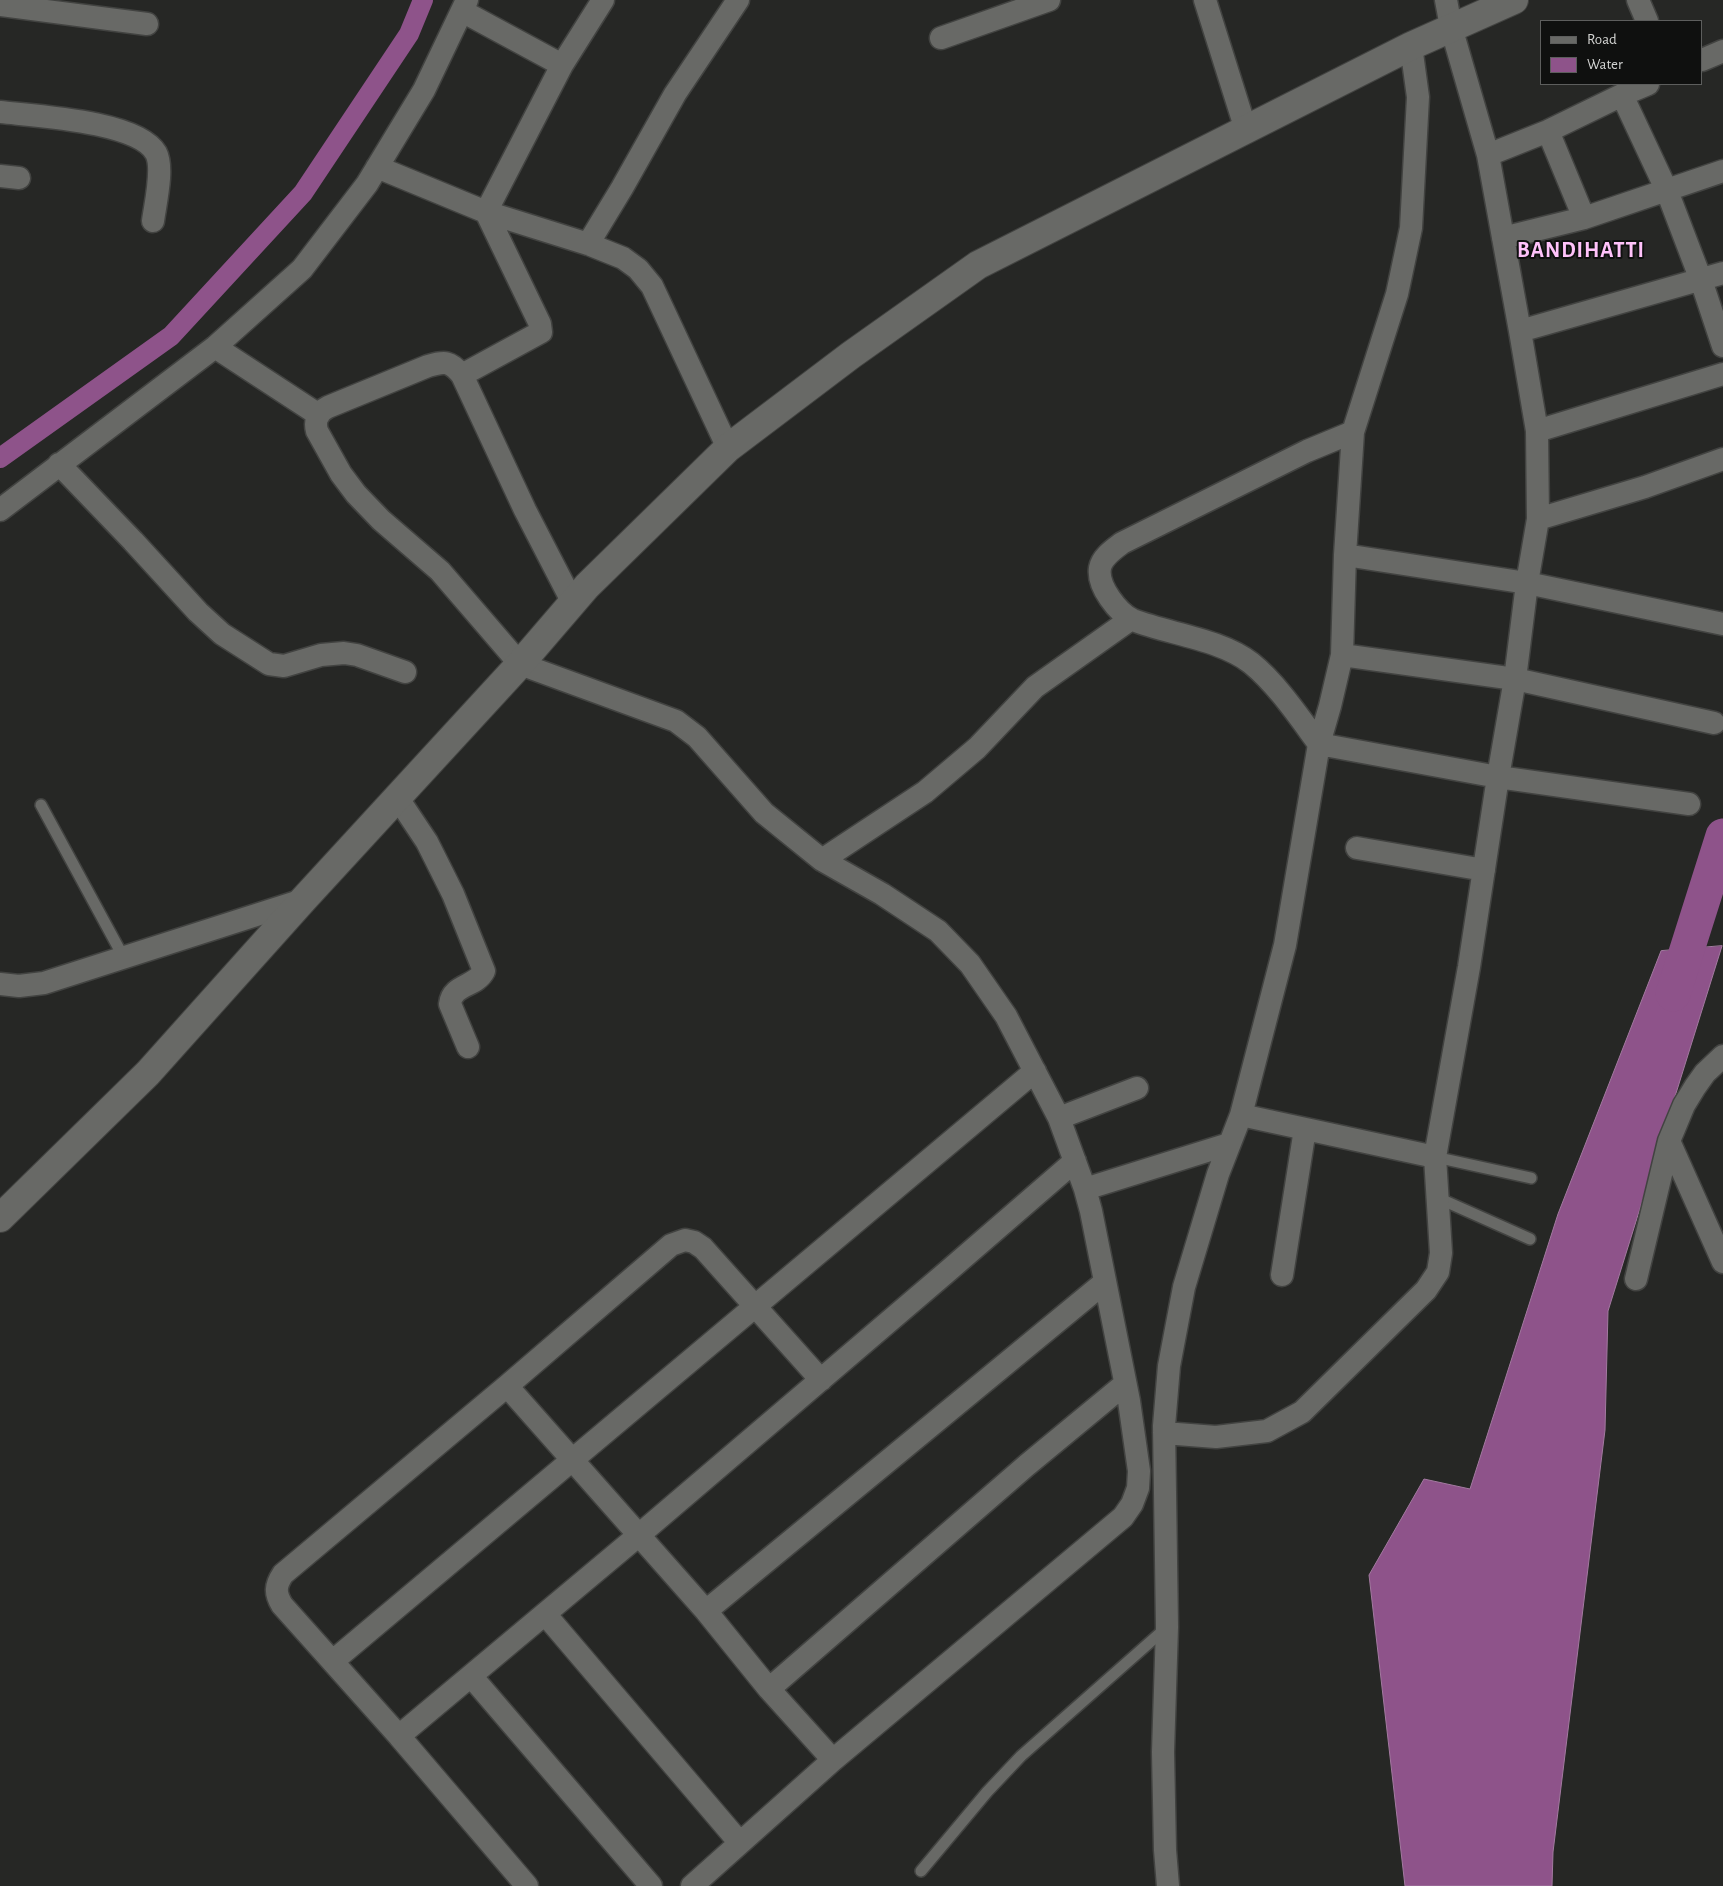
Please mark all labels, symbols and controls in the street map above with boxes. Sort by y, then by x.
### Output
legend [1540,20,1703,85]
text: Road [1587,32,1617,47]
text: Water [1587,57,1623,72]
district label: BANDIHATTI [1516,237,1646,263]

